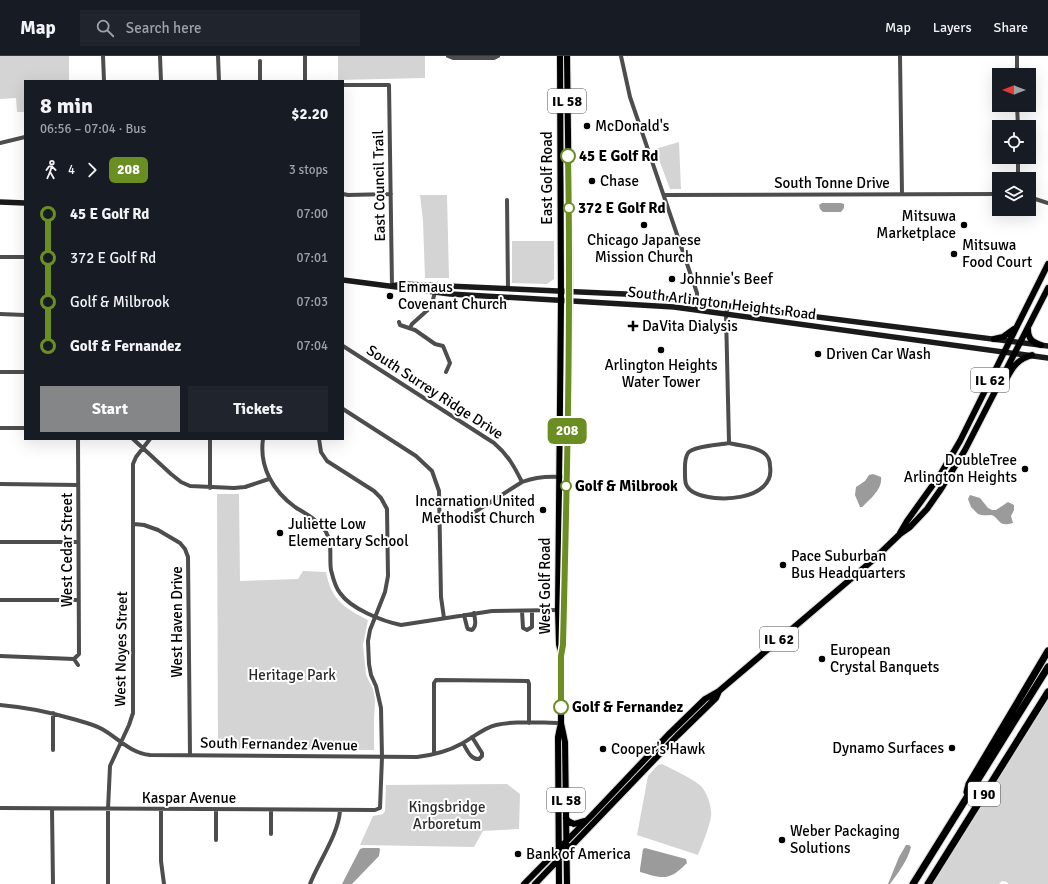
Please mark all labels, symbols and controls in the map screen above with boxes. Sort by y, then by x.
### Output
search box [80,10,360,46]
text: Map [20,16,56,40]
icon: search [94,17,116,39]
text: Search here [126,19,201,37]
text: Map [885,19,911,36]
text: Layers [933,19,972,36]
text: Share [994,19,1028,36]
north arrow [992,68,1036,112]
map controls [992,68,1036,216]
road number: IL 58 [548,89,586,113]
text: 8 min [40,92,93,119]
text: $2.20 [291,105,328,123]
place label: McDonald's [595,117,670,135]
button: locate [992,120,1036,164]
text: 06:56 – 07:04 · Bus [40,121,146,137]
marker: McDonald's [582,121,592,131]
street label: East Council Trail [369,130,389,242]
street label: East Golf Road [538,131,556,225]
place label: 45 E Golf Rd [579,147,658,165]
marker: 45 E Golf Rd [560,148,576,164]
icon: walk [40,159,62,181]
icon: forward [81,159,103,181]
text: 208 [117,161,140,178]
text: 4 [68,162,75,178]
text: 3 stops [289,162,328,178]
place label: Chase [600,172,639,190]
button: layers [992,172,1036,216]
street label: South Tonne Drive [774,174,890,192]
marker: Chase [587,176,597,186]
place label: 372 E Golf Rd [578,199,665,217]
marker: 372 E Golf Rd [563,202,575,214]
text: 45 E Golf Rd [70,205,149,223]
text: 07:00 [296,206,328,222]
place label: Mitsuwa Marketplace [876,207,956,242]
marker: Chicago Japanese Mission Church [639,220,649,230]
marker: Mitsuwa Marketplace [959,220,969,230]
place label: Chicago Japanese Mission Church [587,231,701,266]
place label: Mitsuwa Food Court [962,236,1032,271]
text: 372 E Golf Rd [70,249,156,267]
marker: Mitsuwa Food Court [949,249,959,259]
text: 07:01 [296,250,328,266]
place label: Johnnie's Beef [680,270,774,288]
marker: Johnnie's Beef [667,274,677,284]
place label: Emmaus Covenant Church [398,278,507,313]
street label: South Arlington Heights Road [627,283,817,323]
marker: Emmaus Covenant Church [385,291,395,301]
text: Golf & Milbrook [70,293,170,311]
text: 07:03 [296,294,328,310]
place label: DaVita Dialysis [642,317,738,335]
marker: DaVita Dialysis [627,320,639,332]
text: Golf & Fernandez [70,337,181,355]
text: 07:04 [296,338,328,354]
street label: South Surrey Ridge Drive [363,341,507,443]
marker: Arlington Heights Water Tower [656,345,666,355]
place label: Driven Car Wash [826,345,931,363]
marker: Driven Car Wash [813,349,823,359]
place label: Arlington Heights Water Tower [604,356,718,391]
road number: IL 62 [971,368,1009,392]
button: Start [40,386,180,432]
button: Tickets [188,386,328,432]
line badge: 208 [544,418,590,444]
text: 208 [556,422,578,439]
place label: DoubleTree Arlington Heights [904,451,1017,486]
marker: DoubleTree Arlington Heights [1020,464,1030,474]
place label: Golf & Milbrook [575,477,678,495]
marker: Golf & Milbrook [560,480,572,492]
place label: Incarnation United Methodist Church [415,492,535,527]
street label: West Cedar Street [58,493,76,607]
marker: Incarnation United Methodist Church [538,505,548,515]
place label: Juliette Low Elementary School [288,515,409,550]
marker: Juliette Low Elementary School [275,528,285,538]
street label: West Golf Road [536,537,554,634]
place label: Pace Suburban Bus Headquarters [791,547,906,582]
marker: Pace Suburban Bus Headquarters [778,560,788,570]
street label: West Haven Drive [168,566,186,678]
street label: West Noyes Street [111,591,131,707]
road number: IL 62 [760,627,798,651]
place label: European Crystal Banquets [830,641,940,676]
marker: European Crystal Banquets [817,654,827,664]
park label: Heritage Park [248,666,336,684]
place label: Golf & Fernandez [572,698,684,716]
marker: Golf & Fernandez [553,699,569,715]
street label: South Fernandez Avenue [200,734,358,754]
place label: Dynamo Surfaces [832,739,944,757]
place label: Cooper's Hawk [611,740,706,758]
marker: Dynamo Surfaces [947,743,957,753]
marker: Cooper's Hawk [598,744,608,754]
road number: I 90 [968,782,1000,806]
road number: IL 58 [547,788,585,812]
street label: Kaspar Avenue [142,789,236,807]
park label: Kingsbridge Arboretum [409,798,485,833]
place label: Weber Packaging Solutions [790,822,900,857]
marker: Weber Packaging Solutions [777,835,787,845]
place label: Bank of America [526,845,631,863]
marker: Bank of America [513,849,523,859]

